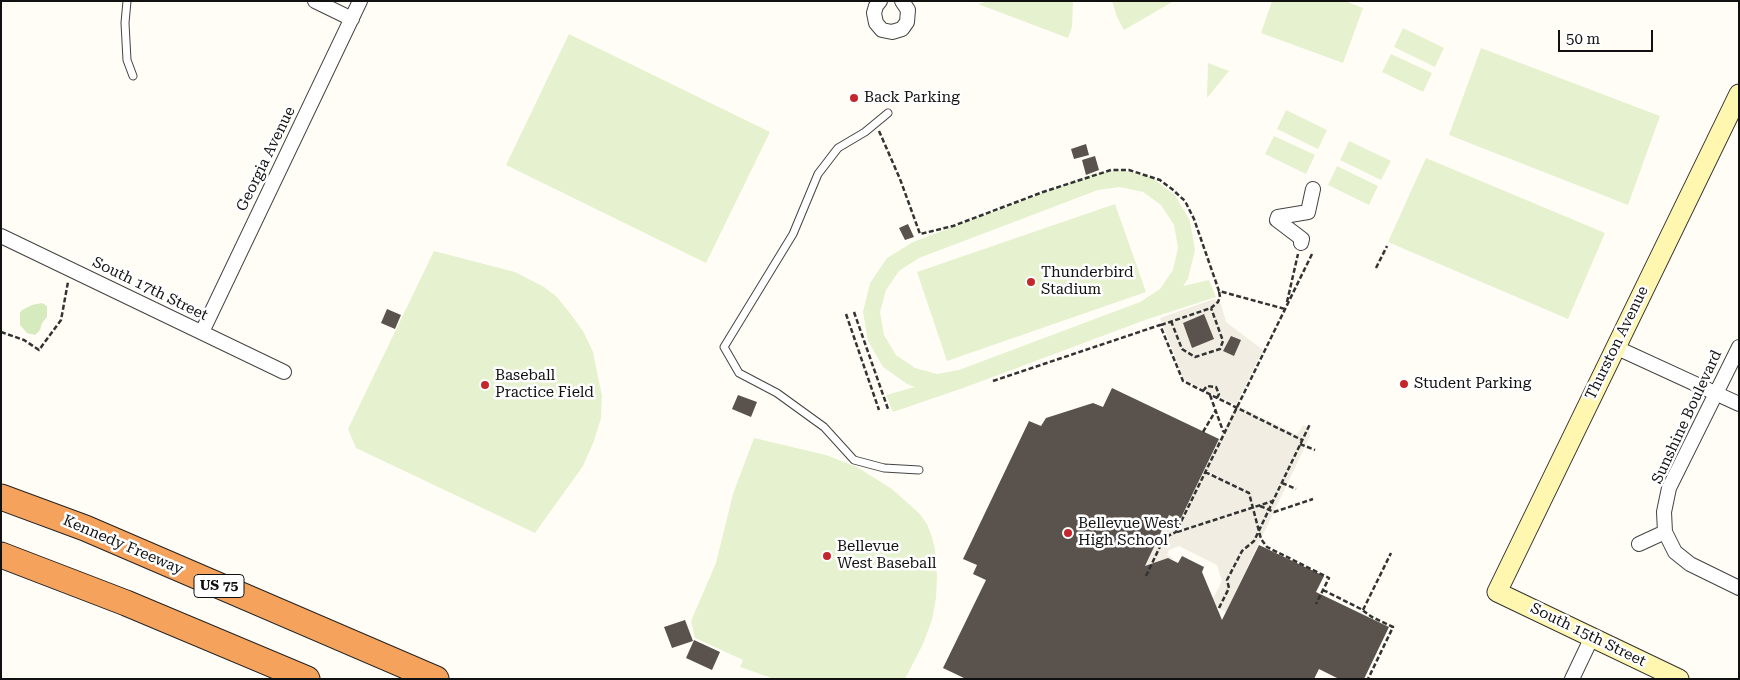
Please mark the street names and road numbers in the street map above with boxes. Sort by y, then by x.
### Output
street label: Georgia Avenue [233,104,299,214]
street label: South 17th Street [89,253,211,325]
street label: Thurston Avenue [1582,283,1652,403]
street label: Sunshine Boulevard [1648,347,1726,487]
street label: Kennedy Freeway [60,512,186,578]
road number: US 75 [194,574,244,598]
street label: South 15th Street [1527,599,1649,671]

